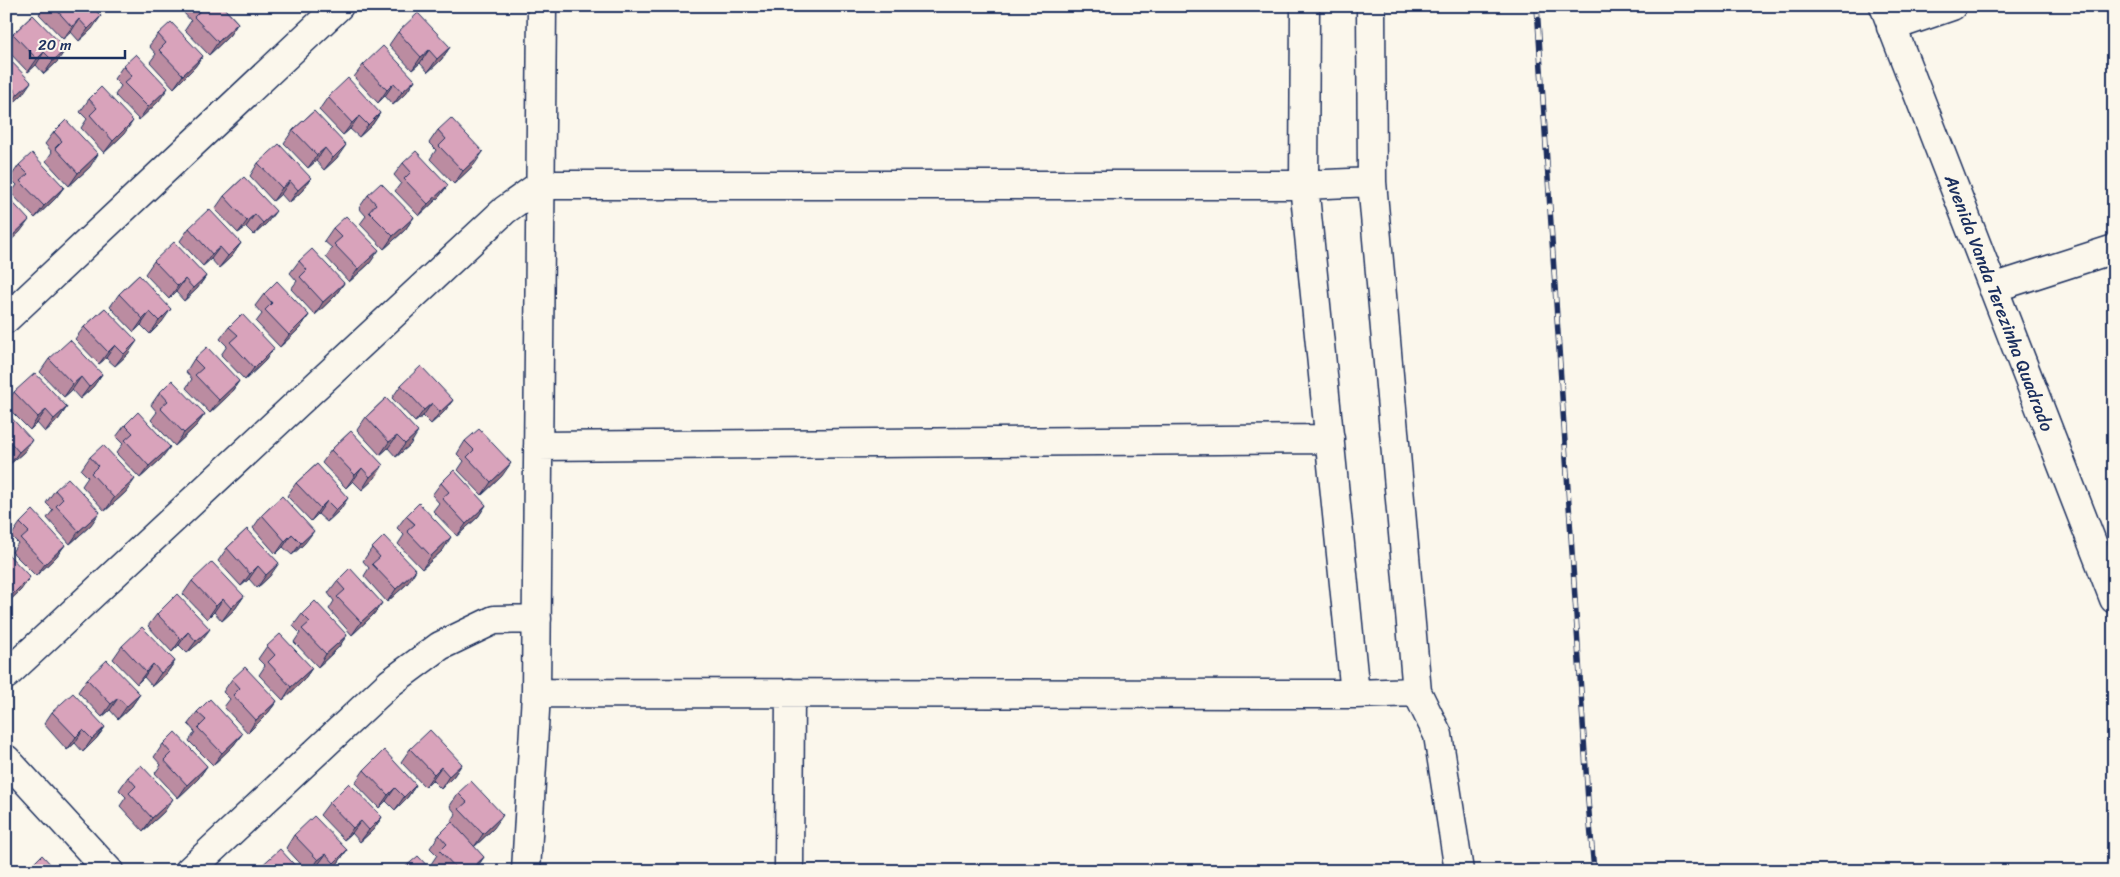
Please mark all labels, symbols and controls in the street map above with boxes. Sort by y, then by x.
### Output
scale bar [30,28,125,60]
text: 20 m [38,32,72,58]
street label: Avenida Vanda Terezinha Quadrado [1935,169,2063,436]

